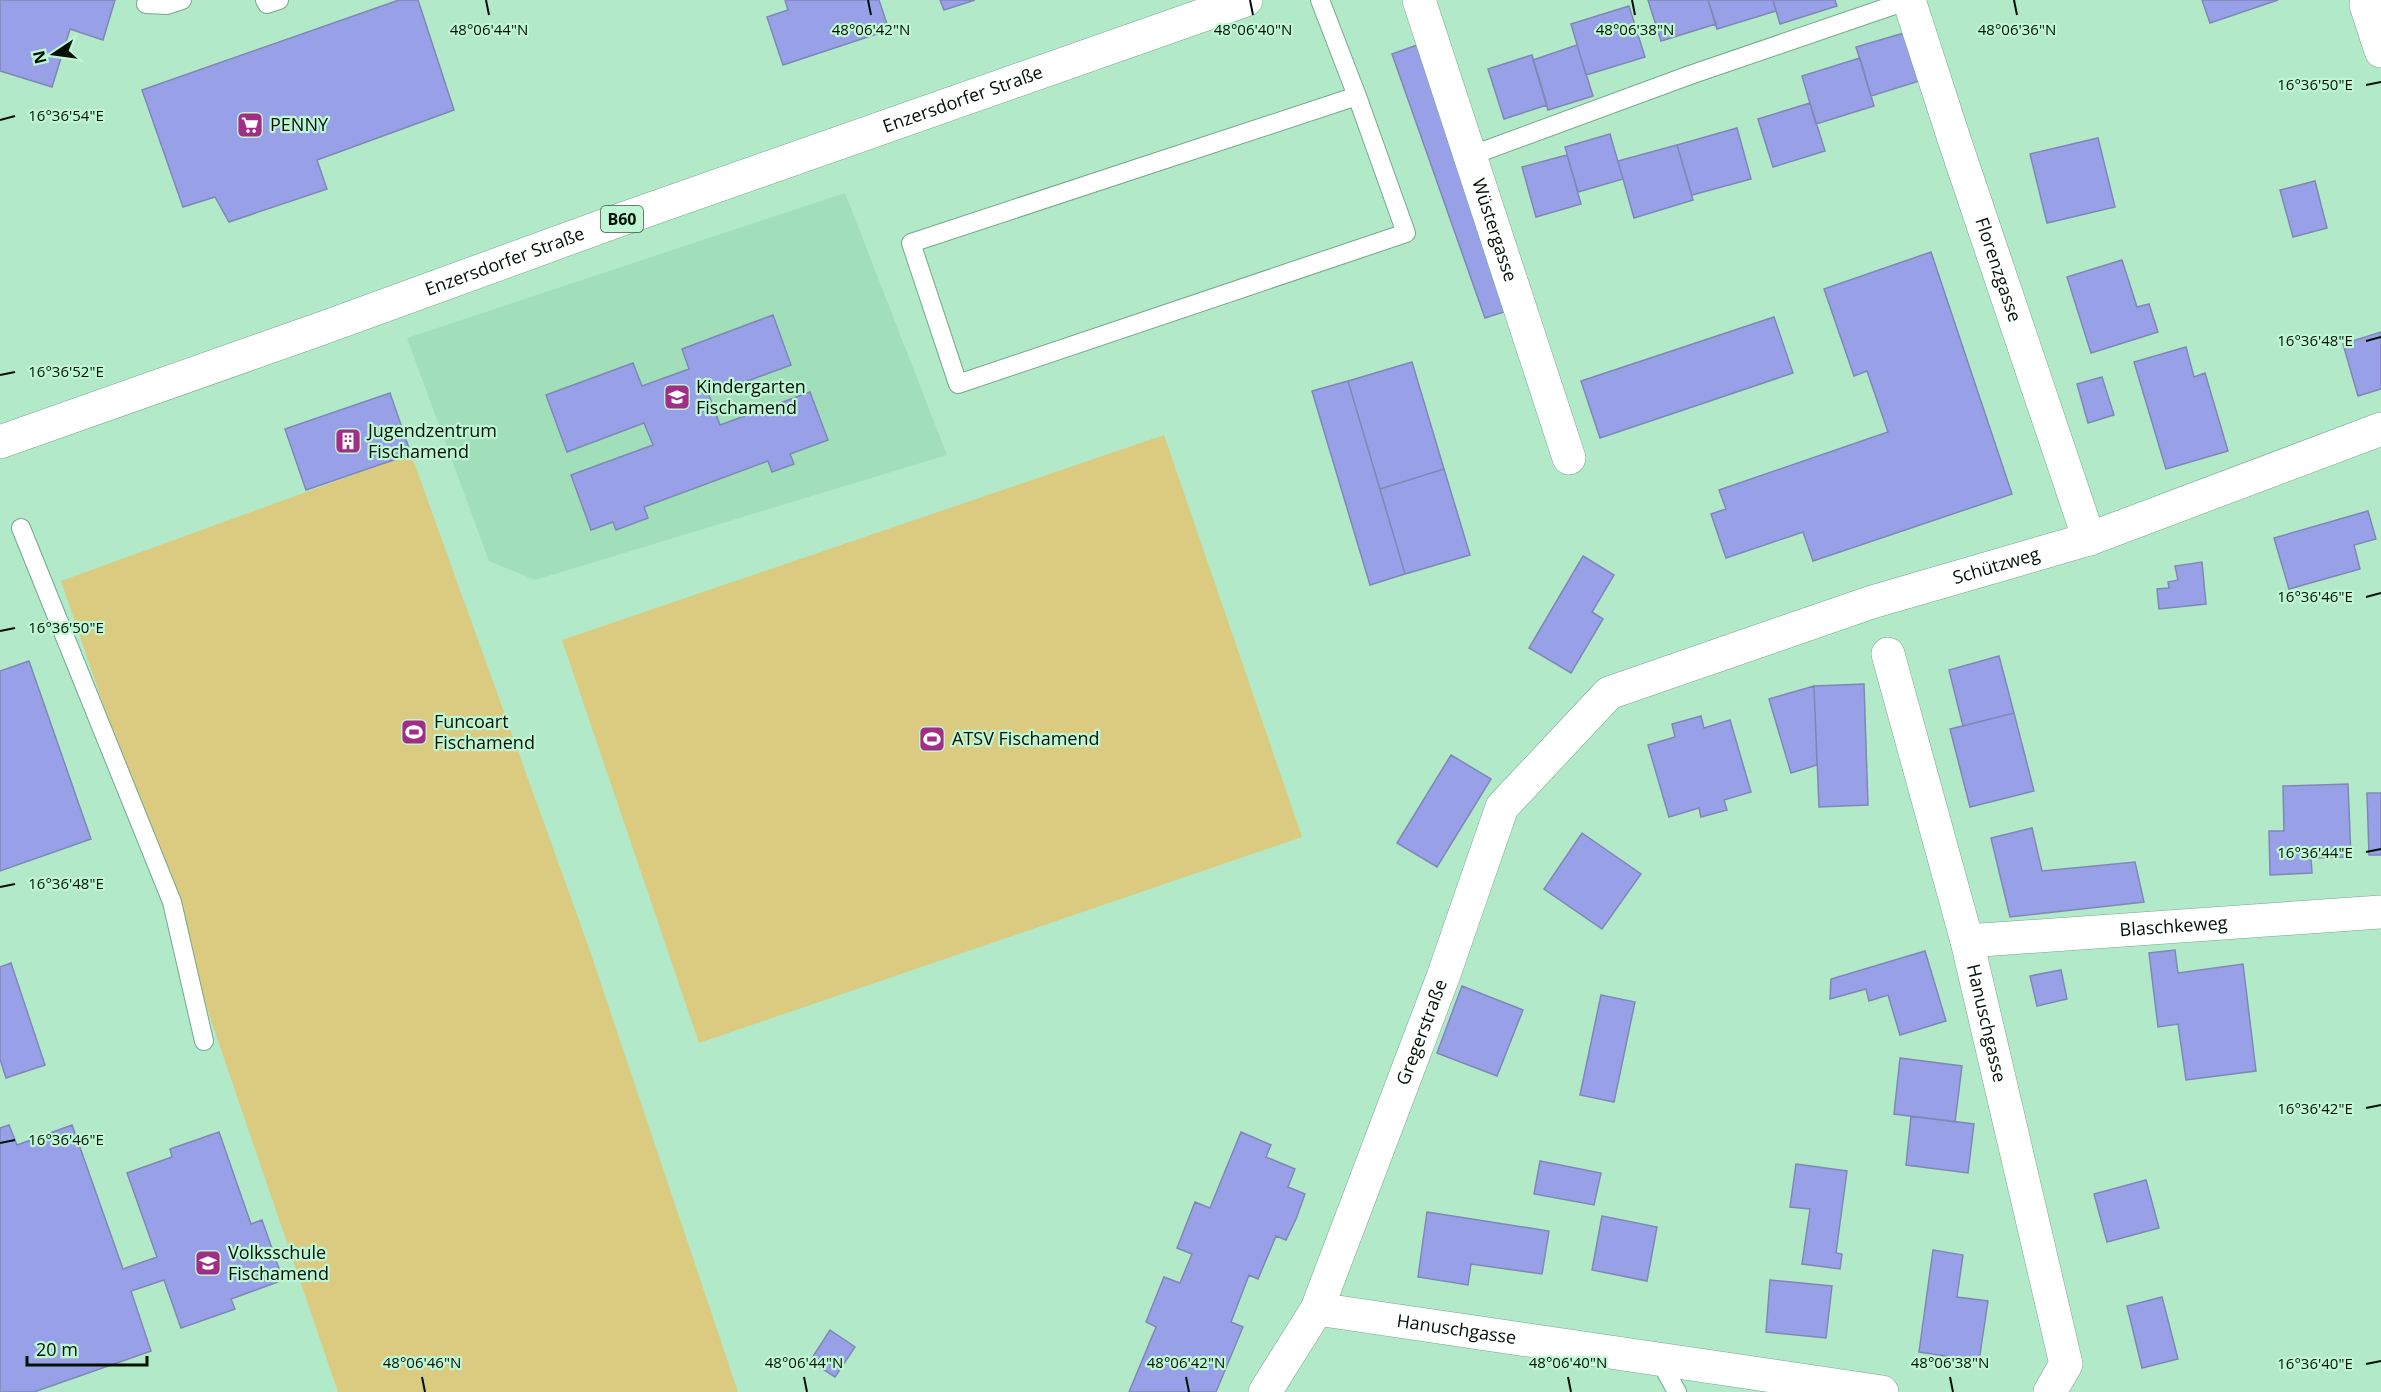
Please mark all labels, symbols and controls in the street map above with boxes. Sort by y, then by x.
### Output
text: 48°06'44"N [450,19,528,39]
text: 48°06'42"N [832,19,910,39]
text: 48°06'40"N [1214,19,1292,39]
text: 48°06'38"N [1596,19,1674,39]
text: 48°06'36"N [1978,19,2056,39]
north arrow [24,24,84,84]
text: N [27,49,52,66]
street label: Enzersdorfer Straße [879,59,1046,138]
text: 16°36'50"E [2277,74,2353,94]
text: 16°36'54"E [28,105,104,125]
supermarket icon: PENNY [235,110,265,140]
place label: PENNY [270,112,329,136]
street label: Wüstergasse [1467,175,1523,284]
road number: B60 [601,206,643,232]
street label: Florenzgasse [1970,214,2028,325]
street label: Enzersdorfer Straße [421,221,587,301]
text: 16°36'48"E [2277,330,2353,350]
text: 16°36'52"E [28,361,104,381]
place label: Kindergarten Fischamend [696,374,806,419]
school or university icon: Kindergarten Fischamend [662,382,692,412]
place label: Jugendzentrum Fischamend [366,418,497,463]
building icon: Jugendzentrum Fischamend [333,426,363,456]
street label: Schützweg [1950,541,2042,589]
text: 16°36'46"E [2277,586,2353,606]
text: 16°36'50"E [28,617,104,637]
place label: Funcoart Fischamend [434,709,535,754]
sports icon: Funcoart Fischamend [399,717,429,747]
sports icon: ATSV Fischamend [917,724,947,754]
place label: ATSV Fischamend [952,726,1099,750]
text: 16°36'44"E [2277,842,2353,862]
text: 16°36'48"E [28,873,104,893]
street label: Blaschkeweg [2119,910,2228,941]
street label: Hanuschgasse [1962,961,2013,1084]
street label: Gregerstraße [1390,975,1452,1088]
text: 16°36'42"E [2277,1098,2353,1118]
text: 16°36'46"E [28,1129,104,1149]
place label: Volksschule Fischamend [228,1240,329,1285]
school or university icon: Volksschule Fischamend [193,1248,223,1278]
street label: Hanuschgasse [1395,1308,1518,1349]
scale bar [27,1329,147,1367]
text: 20 m [36,1337,78,1361]
text: 48°06'46"N [383,1352,461,1372]
text: 48°06'44"N [765,1352,843,1372]
text: 48°06'42"N [1147,1352,1225,1372]
text: 48°06'40"N [1529,1352,1607,1372]
text: 48°06'38"N [1911,1352,1989,1372]
text: 16°36'40"E [2277,1353,2353,1373]

